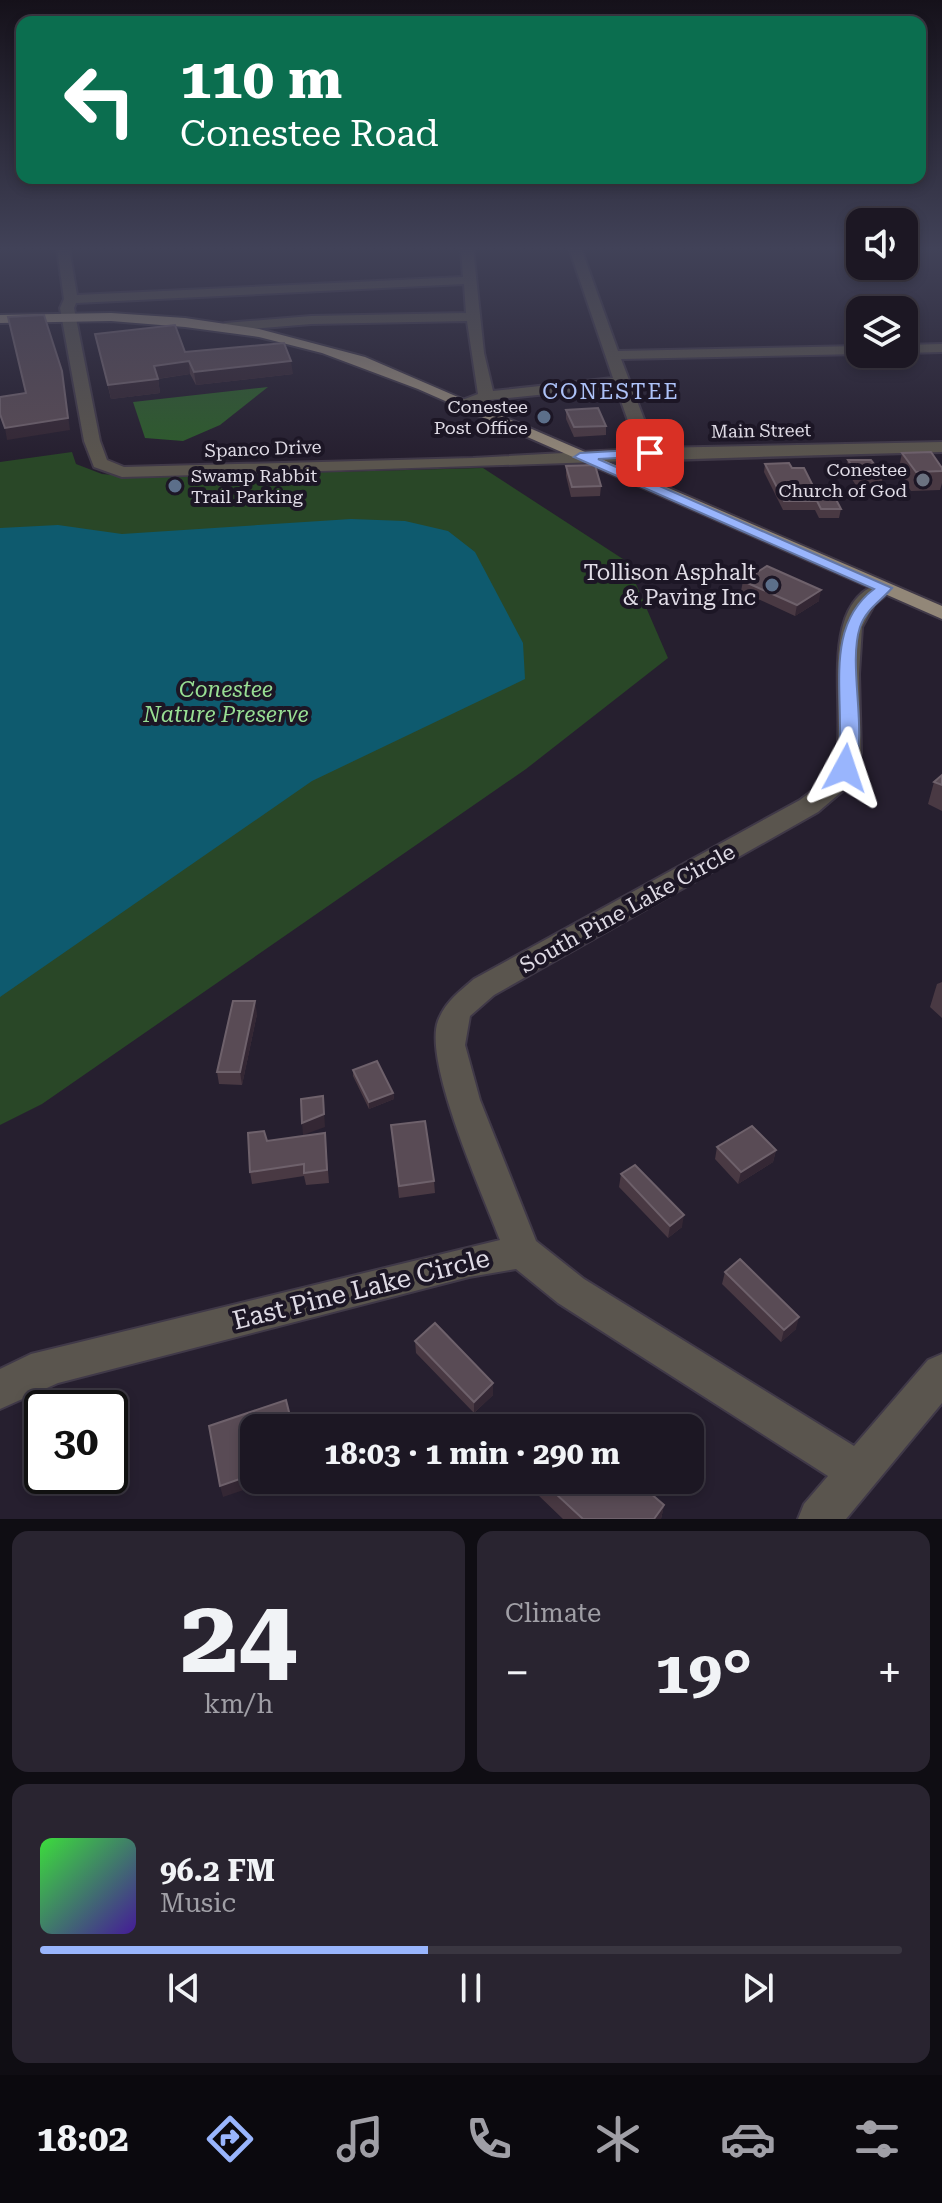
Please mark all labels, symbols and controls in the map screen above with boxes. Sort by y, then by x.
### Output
text: 110 m [180,46,342,112]
icon: left [48,48,152,152]
text: Conestee Road [180,113,439,155]
map controls [846,208,918,368]
button: sound [846,208,918,280]
button: layers [846,296,918,368]
district label: CONESTEE [542,379,680,404]
place label: Conestee Post Office [434,396,528,438]
marker: Conestee Post Office [535,408,553,426]
pin [616,419,684,487]
street label: Main Street [711,419,812,442]
icon: arrive [628,431,672,475]
street label: Spanco Drive [204,436,322,461]
place label: Conestee Church of God [779,459,907,501]
place label: Swamp Rabbit Trail Parking [191,465,317,507]
marker: Conestee Church of God [914,471,932,489]
marker: Swamp Rabbit Trail Parking [166,477,184,495]
place label: Tollison Asphalt & Paving Inc [583,560,756,610]
marker: Tollison Asphalt & Paving Inc [763,576,781,594]
park label: Conestee Nature Preserve [142,677,309,727]
position arrow [803,726,887,810]
street label: South Pine Lake Circle [515,839,739,978]
street label: East Pine Lake Circle [229,1243,493,1335]
speed limit sign: 30 [24,1390,128,1494]
text: 18:03 · 1 min · 290 m [324,1436,620,1471]
text: 24 [180,1576,297,1697]
text: Climate [505,1598,601,1628]
text: 19° [655,1637,752,1708]
text: − [505,1647,530,1699]
text: + [877,1647,902,1699]
text: km/h [204,1689,273,1719]
text: 96.2 FM [160,1853,275,1888]
text: Music [160,1888,236,1918]
icon: previous [162,1966,206,2010]
icon: pause [449,1966,493,2010]
icon: next [736,1966,780,2010]
icon: directions [202,2111,258,2167]
icon: music [332,2111,388,2167]
icon: phone [461,2111,517,2167]
icon: climate [590,2111,646,2167]
icon: car [720,2111,776,2167]
icon: filters [849,2111,905,2167]
text: 18:02 [37,2118,129,2160]

